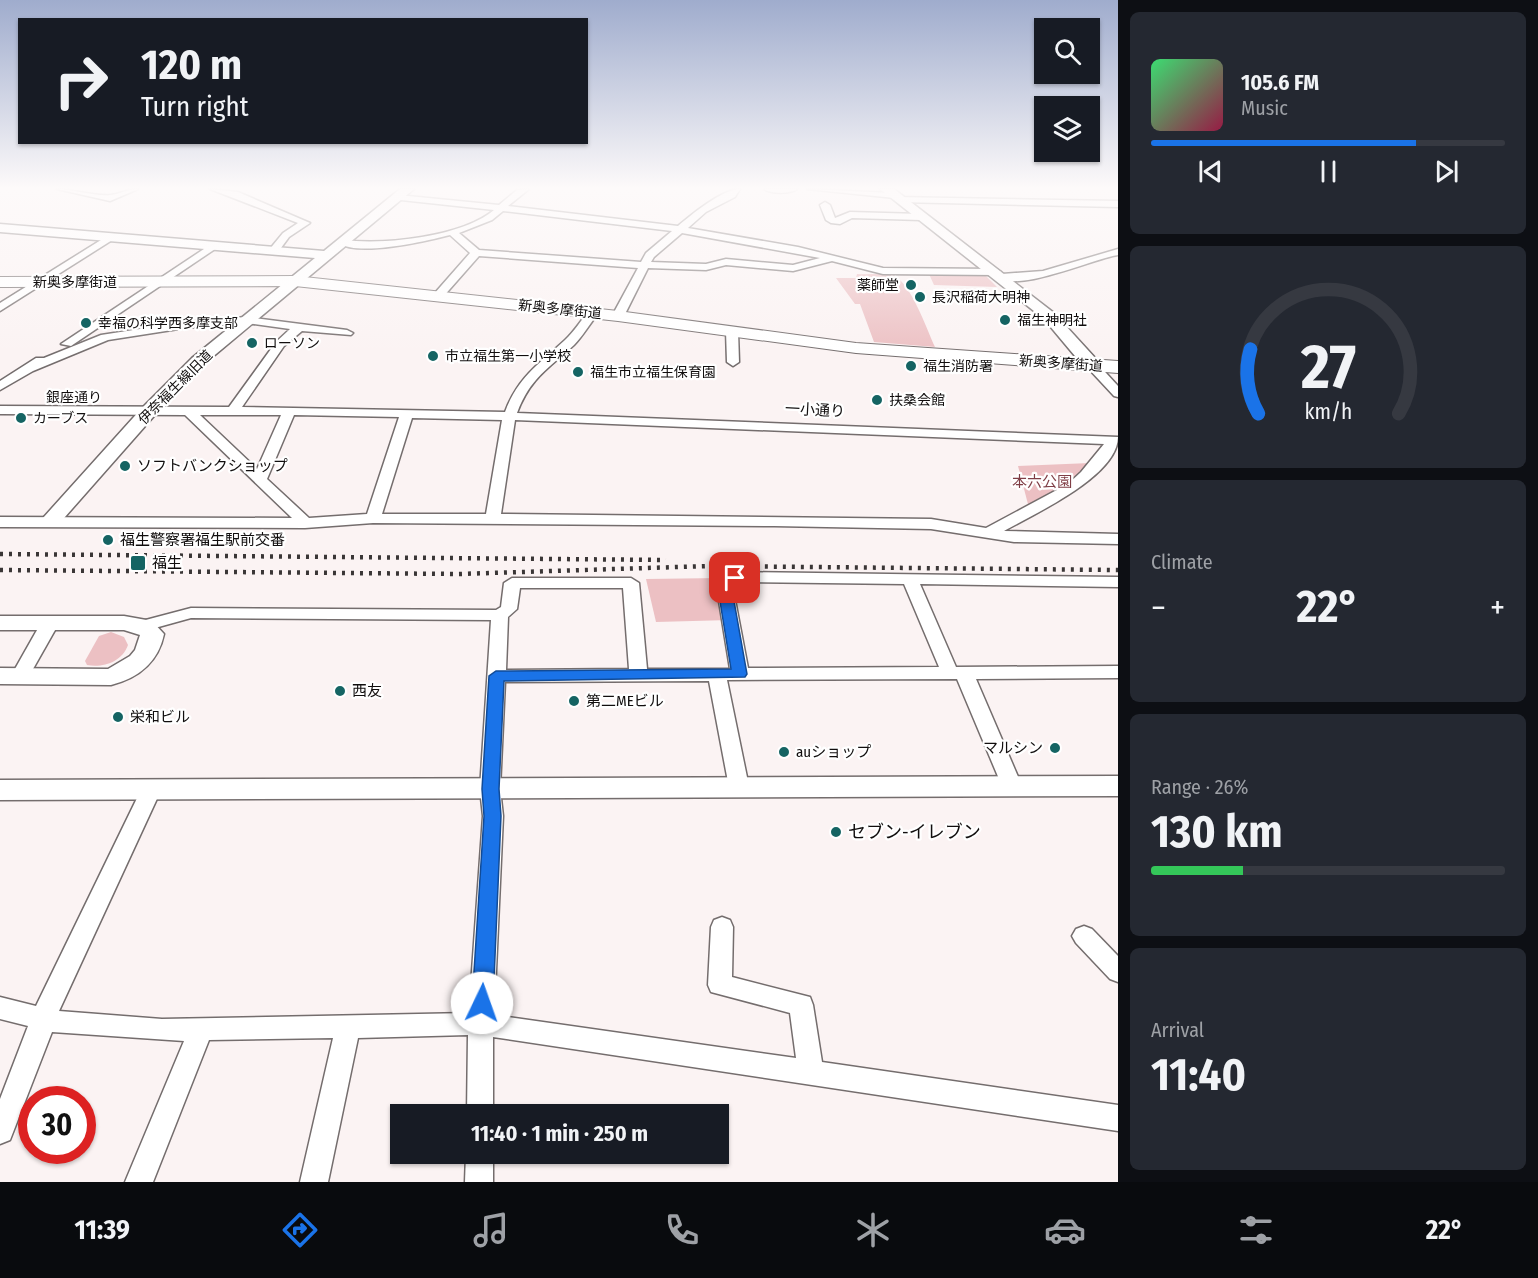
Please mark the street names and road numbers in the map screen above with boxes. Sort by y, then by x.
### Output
street label: 新奥多摩街道 [33,274,117,291]
street label: 新奥多摩街道 [517,297,603,322]
street label: 伊奈福生線旧道 [135,347,216,428]
street label: 新奥多摩街道 [1018,352,1103,375]
street label: 銀座通り [46,389,102,406]
street label: 一小通り [785,399,845,421]

